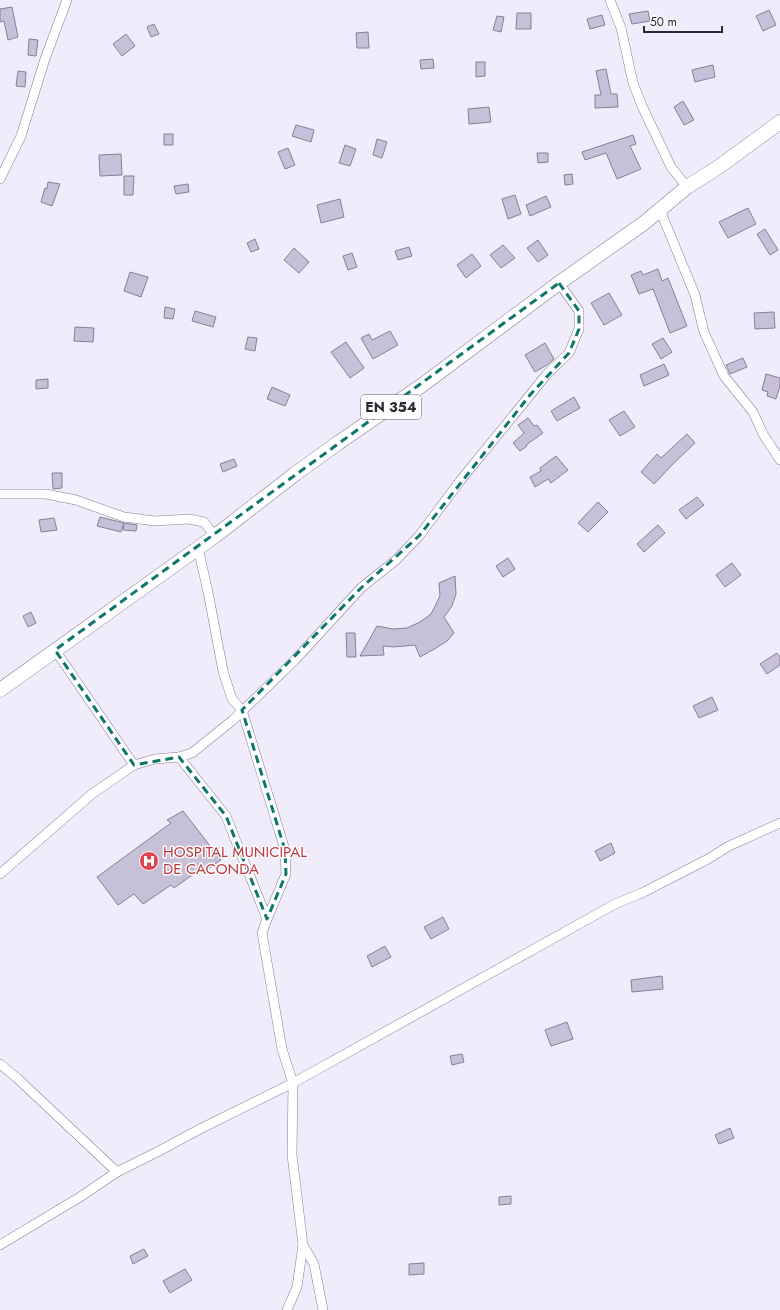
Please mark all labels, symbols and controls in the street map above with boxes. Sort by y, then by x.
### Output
scale bar [644,8,722,34]
text: 50 m [650,13,677,31]
road number: EN 354 [361,395,421,419]
place label: HOSPITAL MUNICIPAL DE CACONDA [163,841,307,880]
hospital icon: HOSPITAL MUNICIPAL DE CACONDA [138,850,160,872]

